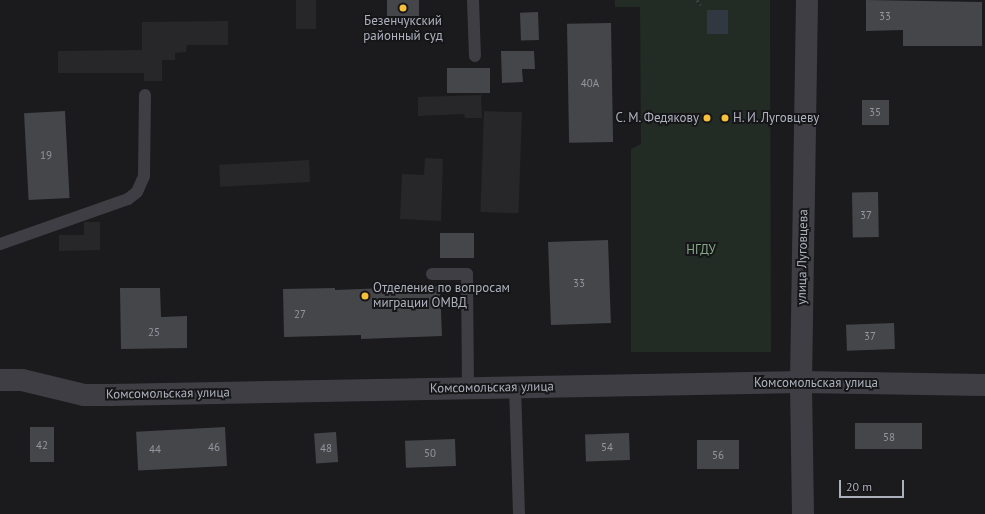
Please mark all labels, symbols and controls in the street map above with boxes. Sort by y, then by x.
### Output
marker: Безенчукский районный суд [398,3,408,13]
house number: 33 [879,9,891,23]
place label: Безенчукский районный суд [363,14,443,45]
house number: 40А [581,76,599,90]
house number: 35 [869,105,881,119]
place label: С. М. Федякову [614,110,699,126]
place label: Н. И. Луговцеву [733,110,822,126]
marker: С. М. Федякову [702,113,712,123]
marker: Н. И. Луговцеву [720,113,730,123]
house number: 19 [40,148,52,162]
house number: 37 [860,208,872,222]
street label: улица Луговцева [794,209,812,305]
park label: НГДУ [686,242,716,258]
house number: 33 [573,276,585,290]
place label: Отделение по вопросам миграции ОМВД [373,281,510,312]
marker: Отделение по вопросам миграции ОМВД [360,291,370,301]
house number: 27 [294,307,306,321]
house number: 25 [148,325,160,339]
house number: 37 [864,329,876,343]
street label: Комсомольская улица [754,375,878,391]
street label: Комсомольская улица [430,379,554,397]
street label: Комсомольская улица [106,385,230,403]
house number: 58 [883,430,895,444]
house number: 42 [36,438,48,452]
house number: 46 [208,440,220,454]
house number: 54 [601,440,613,454]
house number: 48 [320,441,332,455]
house number: 44 [149,442,161,456]
house number: 50 [424,446,436,460]
house number: 56 [712,448,724,462]
scale bar [841,472,906,498]
text: 20 m [846,479,872,494]

